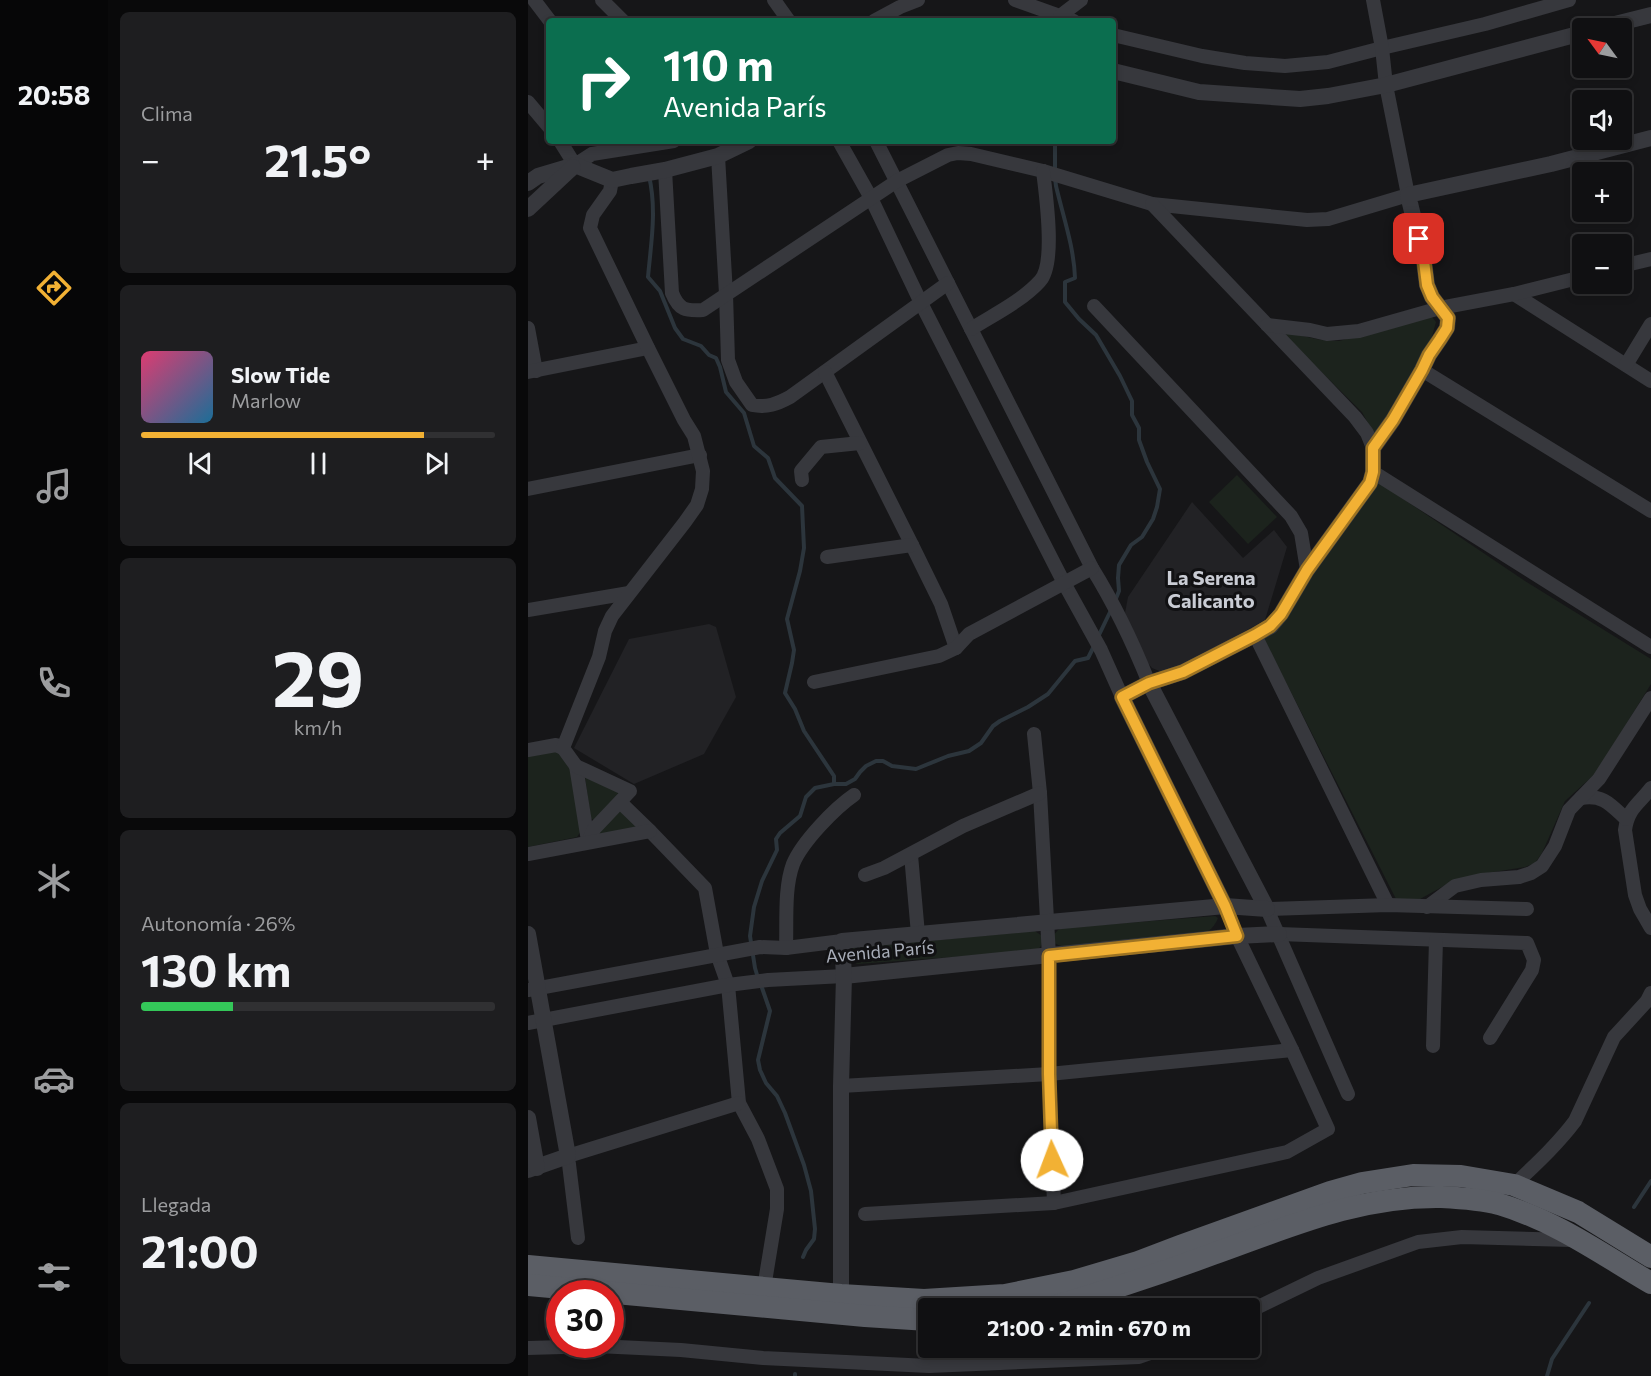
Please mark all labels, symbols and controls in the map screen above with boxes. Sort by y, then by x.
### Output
north arrow [1572,18,1632,78]
map controls [1572,18,1632,294]
text: 110 m [663,38,774,90]
icon: right [564,42,642,120]
text: 20:58 [18,78,90,111]
text: Avenida París [663,90,827,123]
button: sound [1572,90,1632,150]
text: Clima [141,101,193,125]
text: 21.5° [264,131,371,186]
text: − [141,138,160,179]
text: + [476,138,495,179]
button: + [1572,162,1632,222]
pin [1393,213,1444,264]
icon: arrive [1402,222,1435,255]
button: − [1572,234,1632,294]
icon: directions [33,267,75,309]
text: Slow Tide [231,361,330,388]
text: Marlow [231,388,301,412]
icon: previous [184,447,217,480]
icon: pause [302,447,335,480]
icon: next [420,447,453,480]
icon: music [33,465,75,507]
district label: La Serena Calicanto [1166,565,1256,612]
text: 29 [272,628,364,723]
icon: phone [33,662,75,704]
text: km/h [294,715,342,739]
icon: climate [33,860,75,902]
text: Autonomía · 26% [141,911,295,935]
street label: Avenida París [825,935,935,967]
text: 130 km [141,941,291,996]
icon: car [33,1058,75,1100]
position arrow [1020,1128,1084,1192]
text: Llegada [141,1192,211,1216]
text: 21:00 [141,1222,259,1277]
icon: filters [33,1256,75,1298]
speed limit sign: 30 [546,1280,624,1358]
text: 21:00 · 2 min · 670 m [987,1314,1191,1341]

